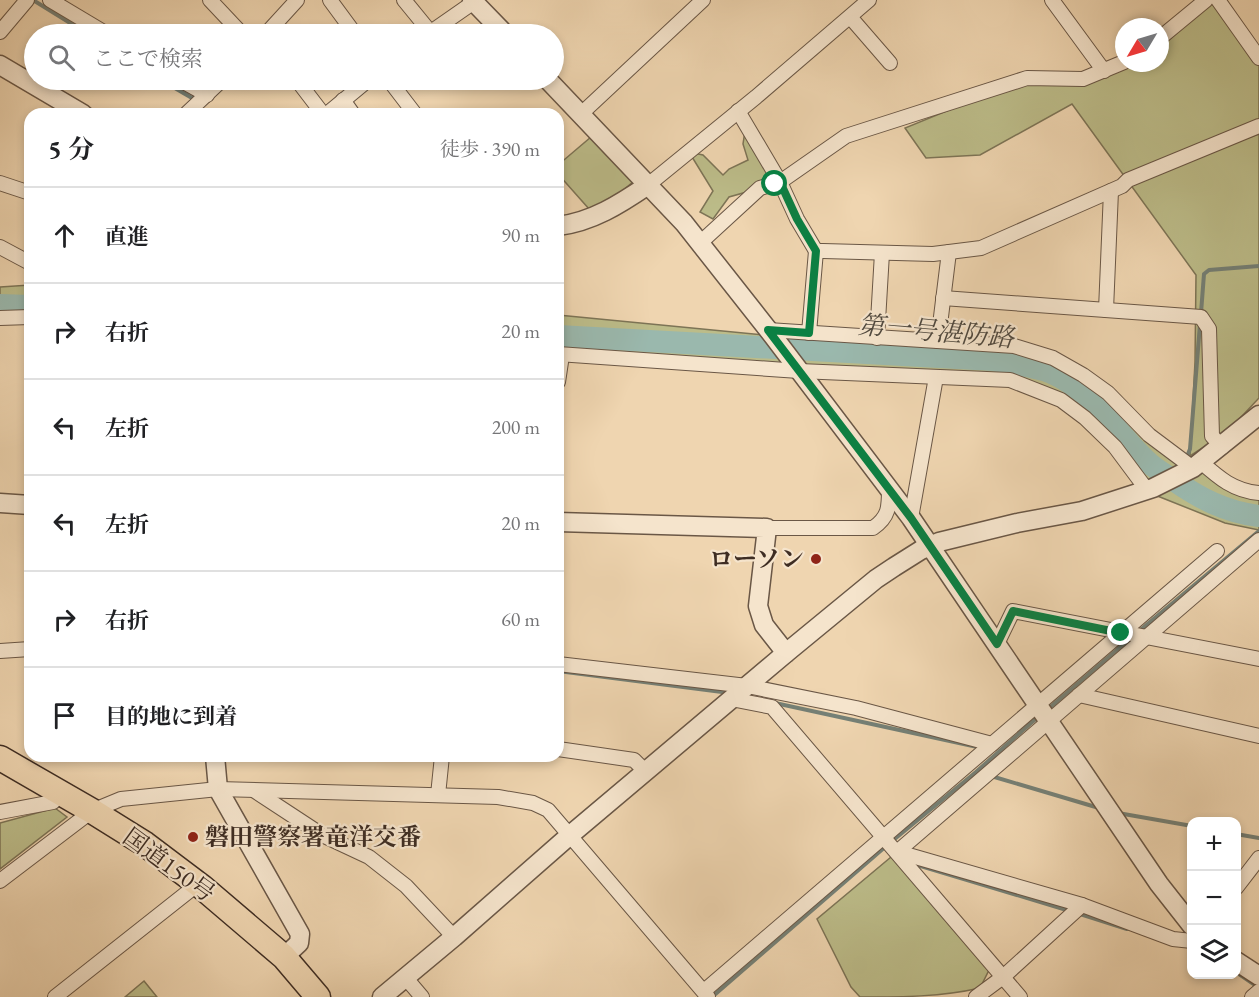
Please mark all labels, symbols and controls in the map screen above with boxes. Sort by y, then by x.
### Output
north arrow [1115,18,1169,72]
search box [24,24,564,90]
icon: search [45,41,78,74]
text: ここで検索 [93,44,203,73]
text: 5 分 [48,132,94,166]
text: 徒歩 · 390 m [440,136,540,162]
route start [761,170,787,196]
icon: ahead [48,219,81,252]
text: 直進 [105,222,149,251]
text: 90 m [501,222,540,248]
water label: 第一号湛防路 [857,307,1017,355]
icon: right [48,315,81,348]
text: 右折 [105,318,149,347]
text: 20 m [501,318,540,344]
icon: left [48,411,81,444]
text: 左折 [105,414,149,443]
text: 200 m [492,414,540,440]
icon: left [48,507,81,540]
text: 左折 [105,510,149,539]
text: 20 m [501,510,540,536]
place label: ローソン [709,543,804,574]
marker: ローソン [809,552,823,566]
icon: right [48,603,81,636]
text: 右折 [105,606,149,635]
text: 60 m [501,606,540,632]
route end [1107,619,1133,645]
icon: arrive [48,699,81,732]
text: 目的地に到着 [105,702,237,731]
map controls [1187,817,1241,979]
button: + [1187,817,1241,871]
street label: 国道150号 [117,821,222,908]
place label: 磐田警察署竜洋交番 [205,821,421,852]
marker: 磐田警察署竜洋交番 [186,830,200,844]
button: − [1187,871,1241,925]
button: layers [1187,925,1241,979]

